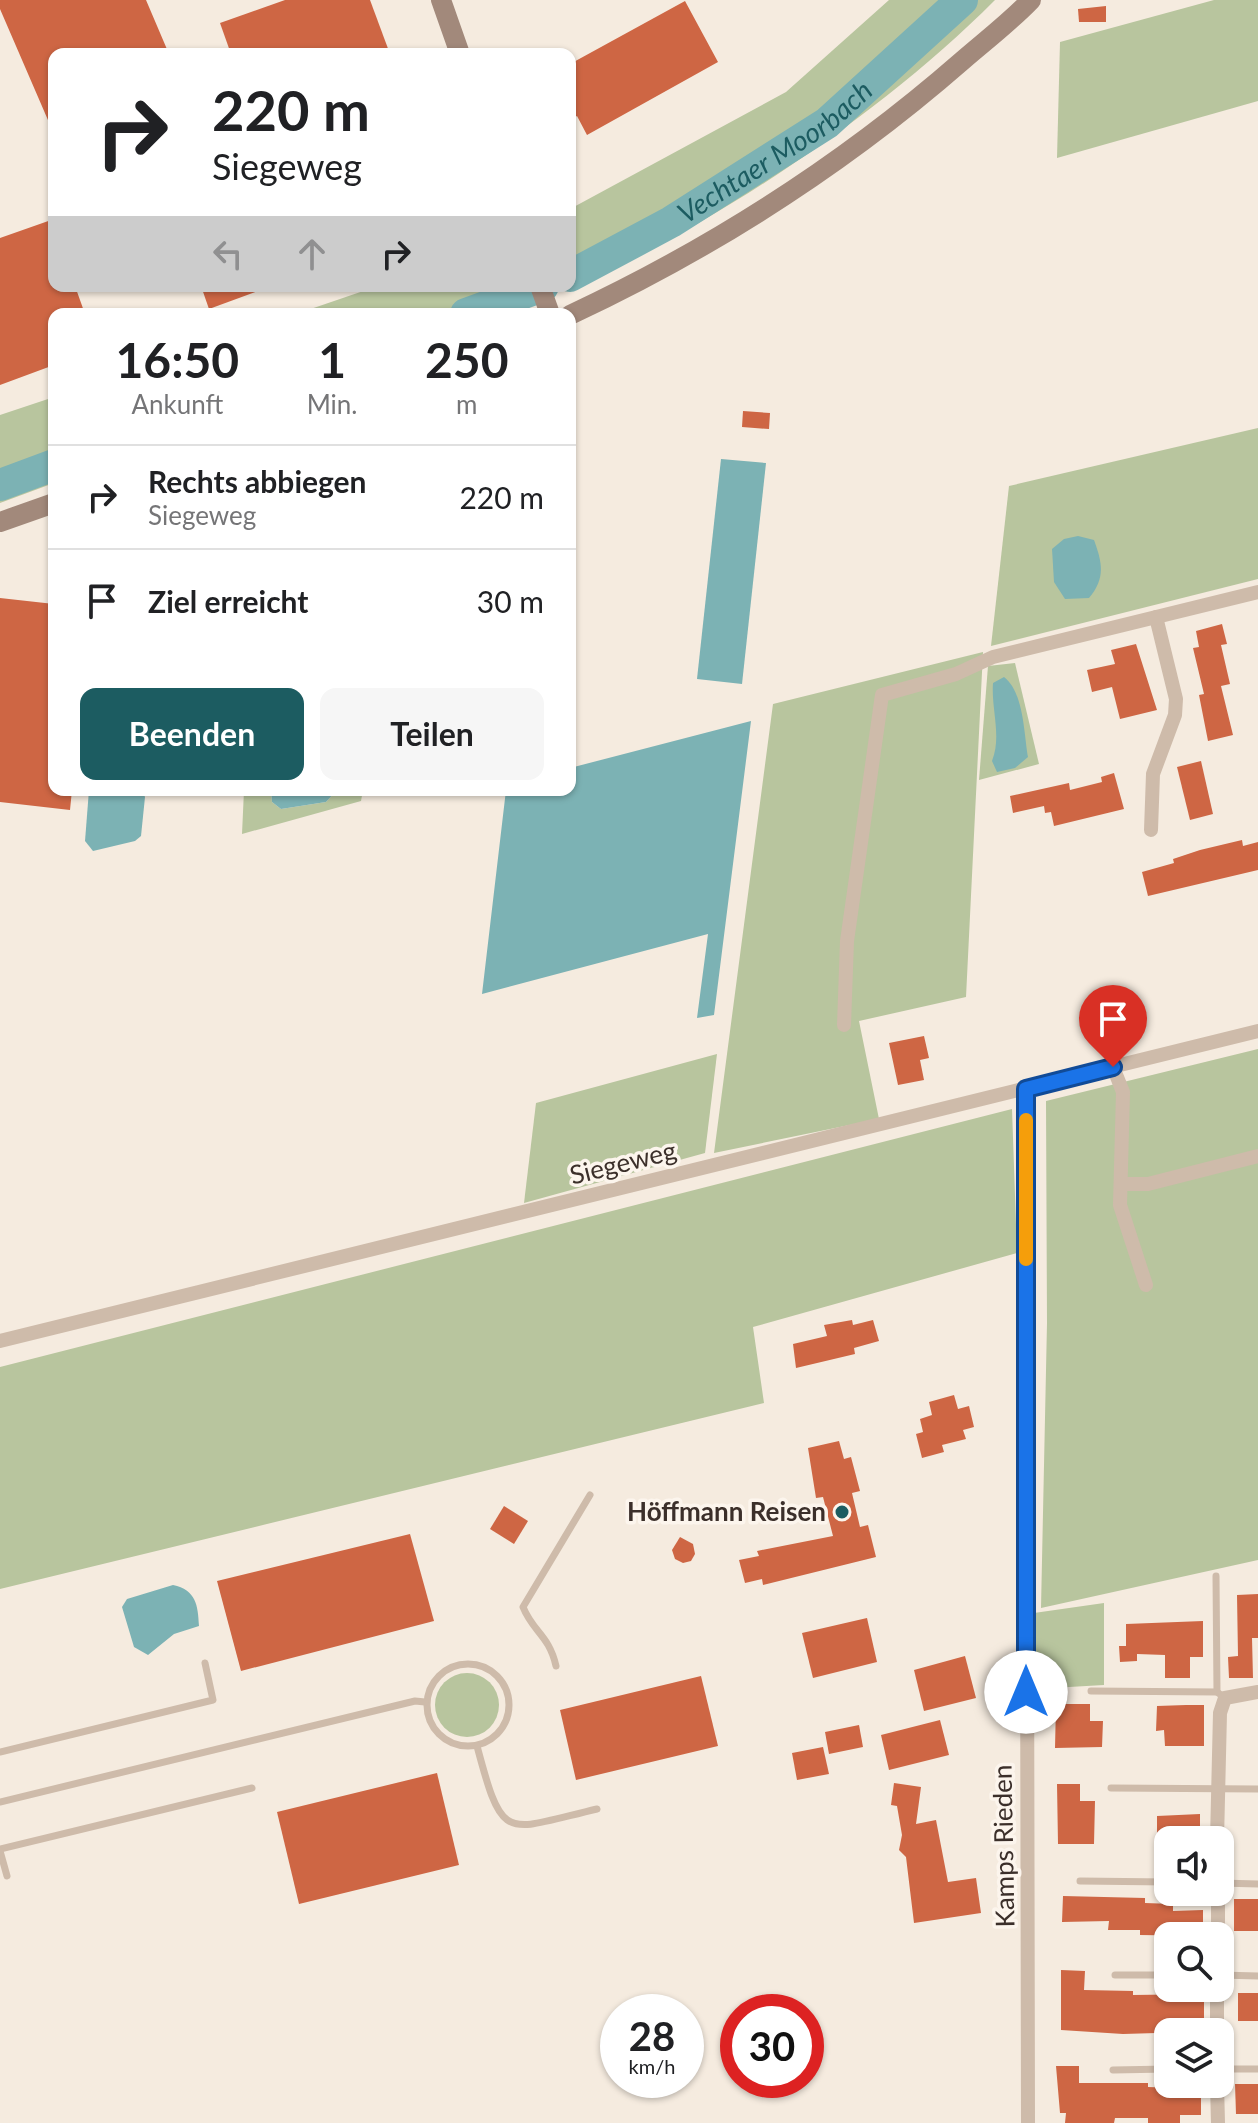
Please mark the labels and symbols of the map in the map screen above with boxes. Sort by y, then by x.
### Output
water label: Vechtaer Moorbach [671,73,878,230]
pin [1079,985,1147,1067]
street label: Siegeweg [566,1133,679,1191]
place label: Höffmann Reisen [627,1495,826,1527]
marker: Höffmann Reisen [833,1503,851,1521]
position arrow [984,1650,1068,1734]
street label: Kamps Rieden [986,1764,1020,1928]
speed limit sign: 30 [720,1994,824,2098]

